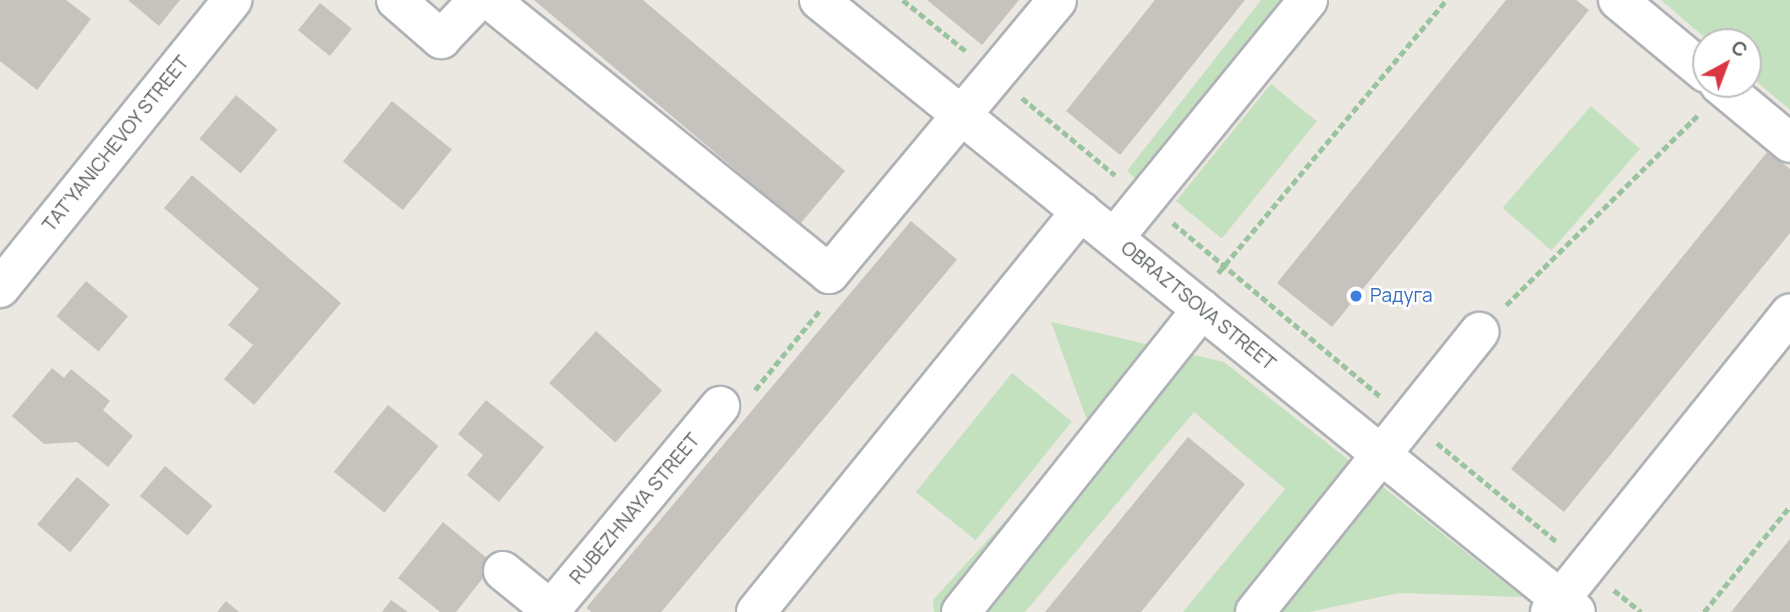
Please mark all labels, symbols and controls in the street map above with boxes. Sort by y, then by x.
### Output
north arrow [1692,28,1762,98]
text: С [1726,34,1753,63]
street label: TAT'YANICHEVOY STREET [38,51,194,237]
street label: OBRAZTSOVA STREET [1116,237,1280,375]
place label: Радуга [1370,285,1432,307]
marker: Радуга [1348,288,1364,304]
street label: RUBEZHNAYA STREET [565,429,705,589]

